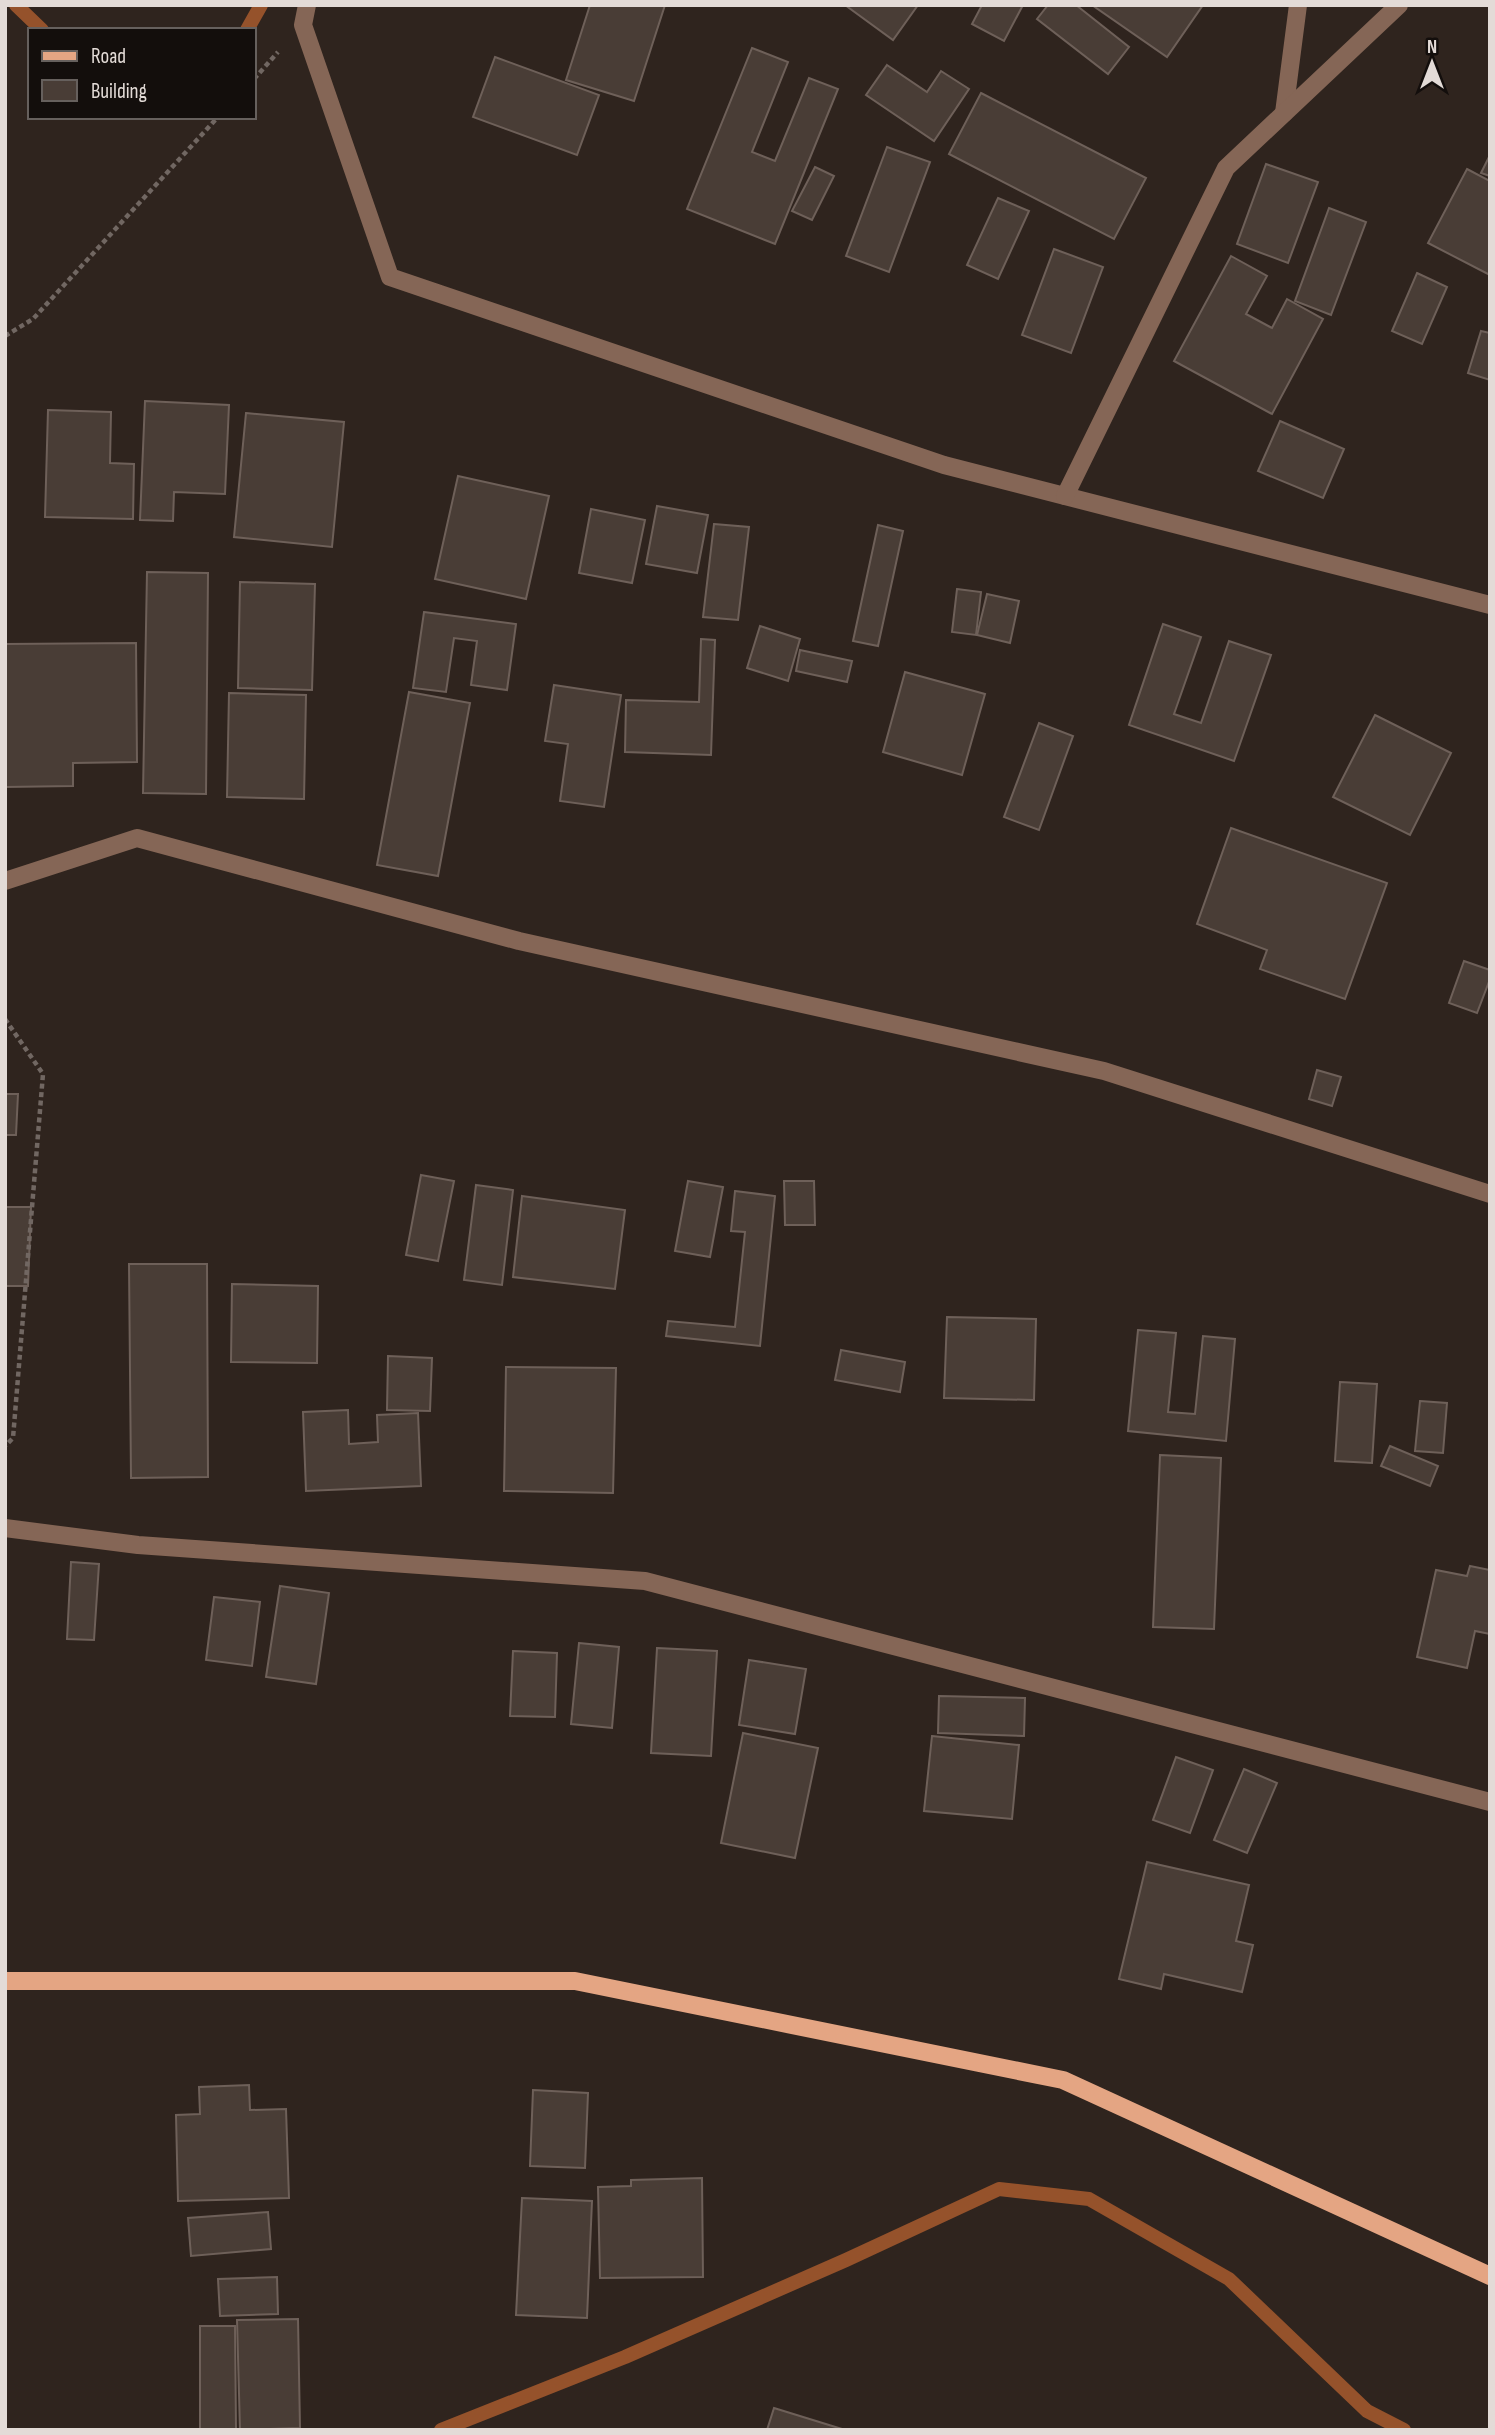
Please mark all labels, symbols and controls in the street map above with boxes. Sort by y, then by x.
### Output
legend [28,28,256,119]
north arrow [1397,28,1467,98]
text: N [1427,36,1437,59]
text: Road [91,44,126,69]
text: Building [91,79,147,104]

